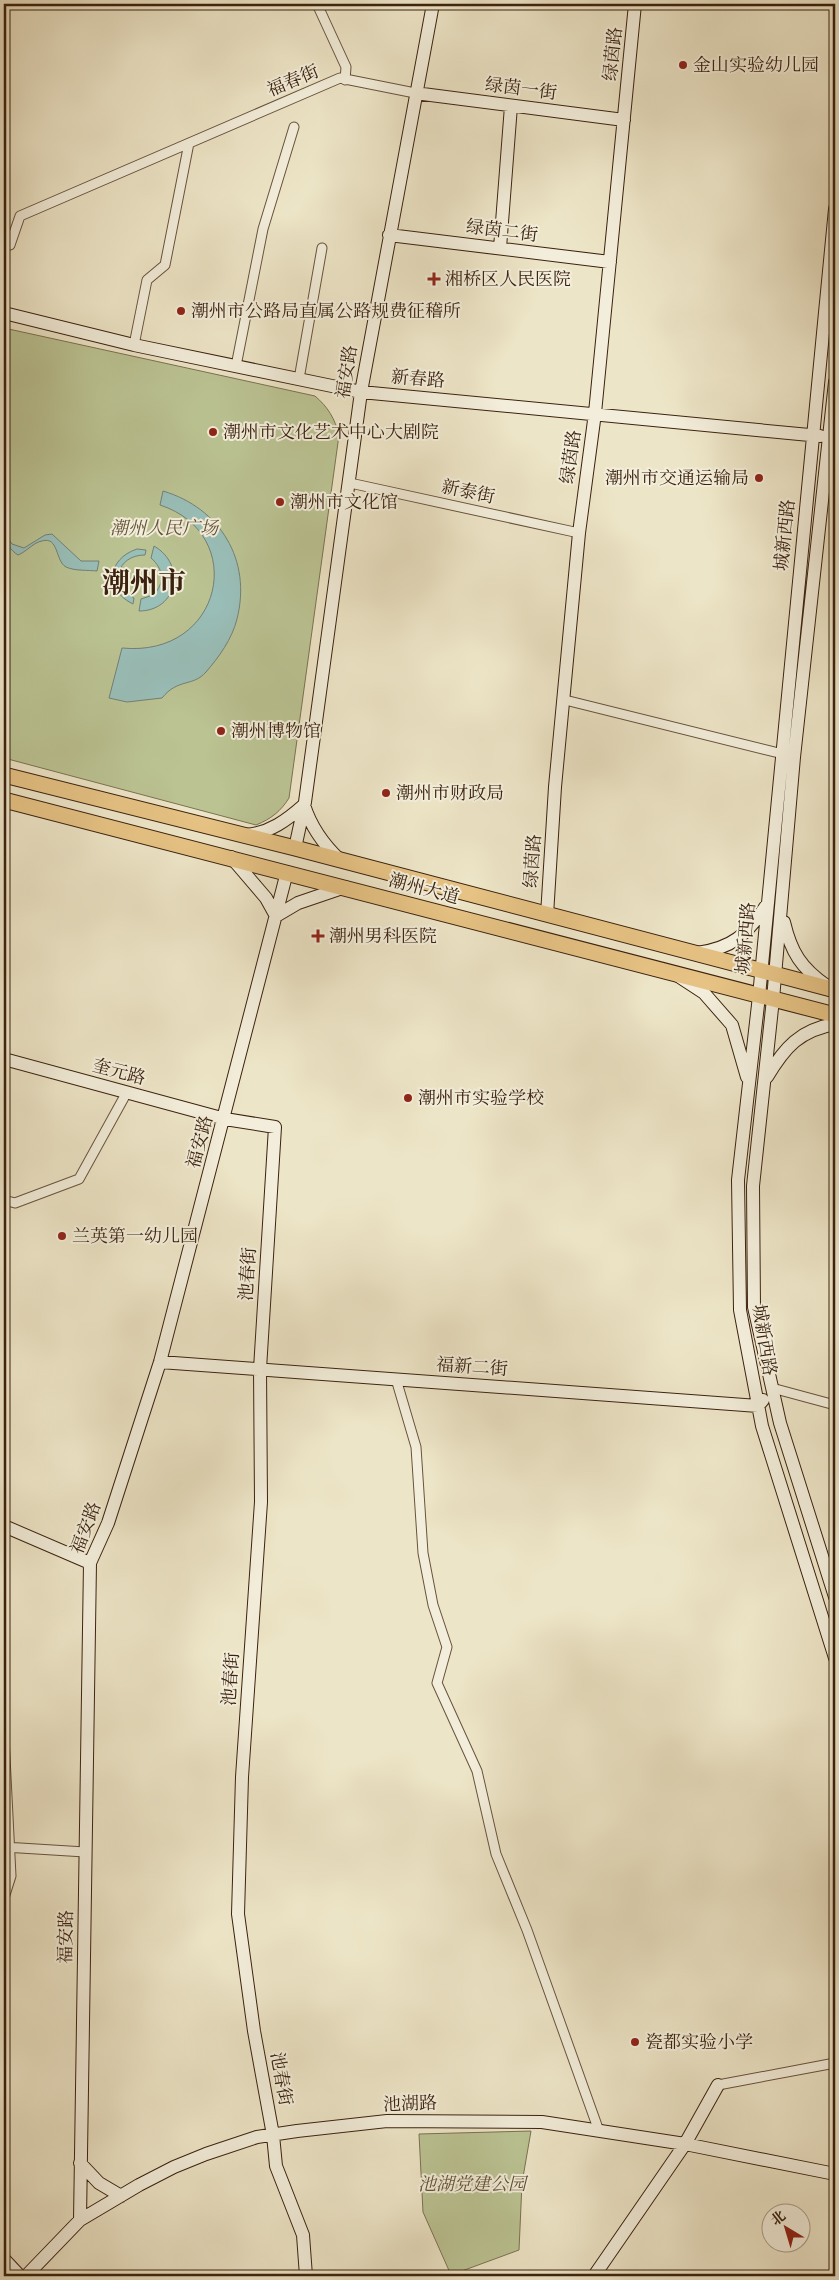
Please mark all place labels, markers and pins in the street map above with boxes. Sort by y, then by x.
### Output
place label: 金山实验幼儿园 [693,54,819,77]
marker: 金山实验幼儿园 [677,59,689,71]
place label: 湘桥区人民医院 [445,268,571,291]
marker: 湘桥区人民医院 [427,272,441,286]
place label: 潮州市公路局直属公路规费征稽所 [191,300,461,323]
marker: 潮州市公路局直属公路规费征稽所 [175,305,187,317]
place label: 潮州市文化艺术中心大剧院 [223,421,439,444]
marker: 潮州市文化艺术中心大剧院 [207,426,219,438]
place label: 潮州市交通运输局 [605,467,749,490]
marker: 潮州市交通运输局 [753,472,765,484]
place label: 潮州市文化馆 [290,491,398,514]
marker: 潮州市文化馆 [274,496,286,508]
place label: 潮州博物馆 [231,720,321,743]
marker: 潮州博物馆 [215,725,227,737]
place label: 潮州市财政局 [396,782,504,805]
marker: 潮州市财政局 [380,787,392,799]
place label: 潮州男科医院 [329,925,437,948]
marker: 潮州男科医院 [311,929,325,943]
place label: 潮州市实验学校 [418,1087,544,1110]
marker: 潮州市实验学校 [402,1092,414,1104]
place label: 兰英第一幼儿园 [72,1225,198,1248]
marker: 兰英第一幼儿园 [56,1230,68,1242]
place label: 瓷都实验小学 [645,2031,753,2054]
marker: 瓷都实验小学 [629,2036,641,2048]

